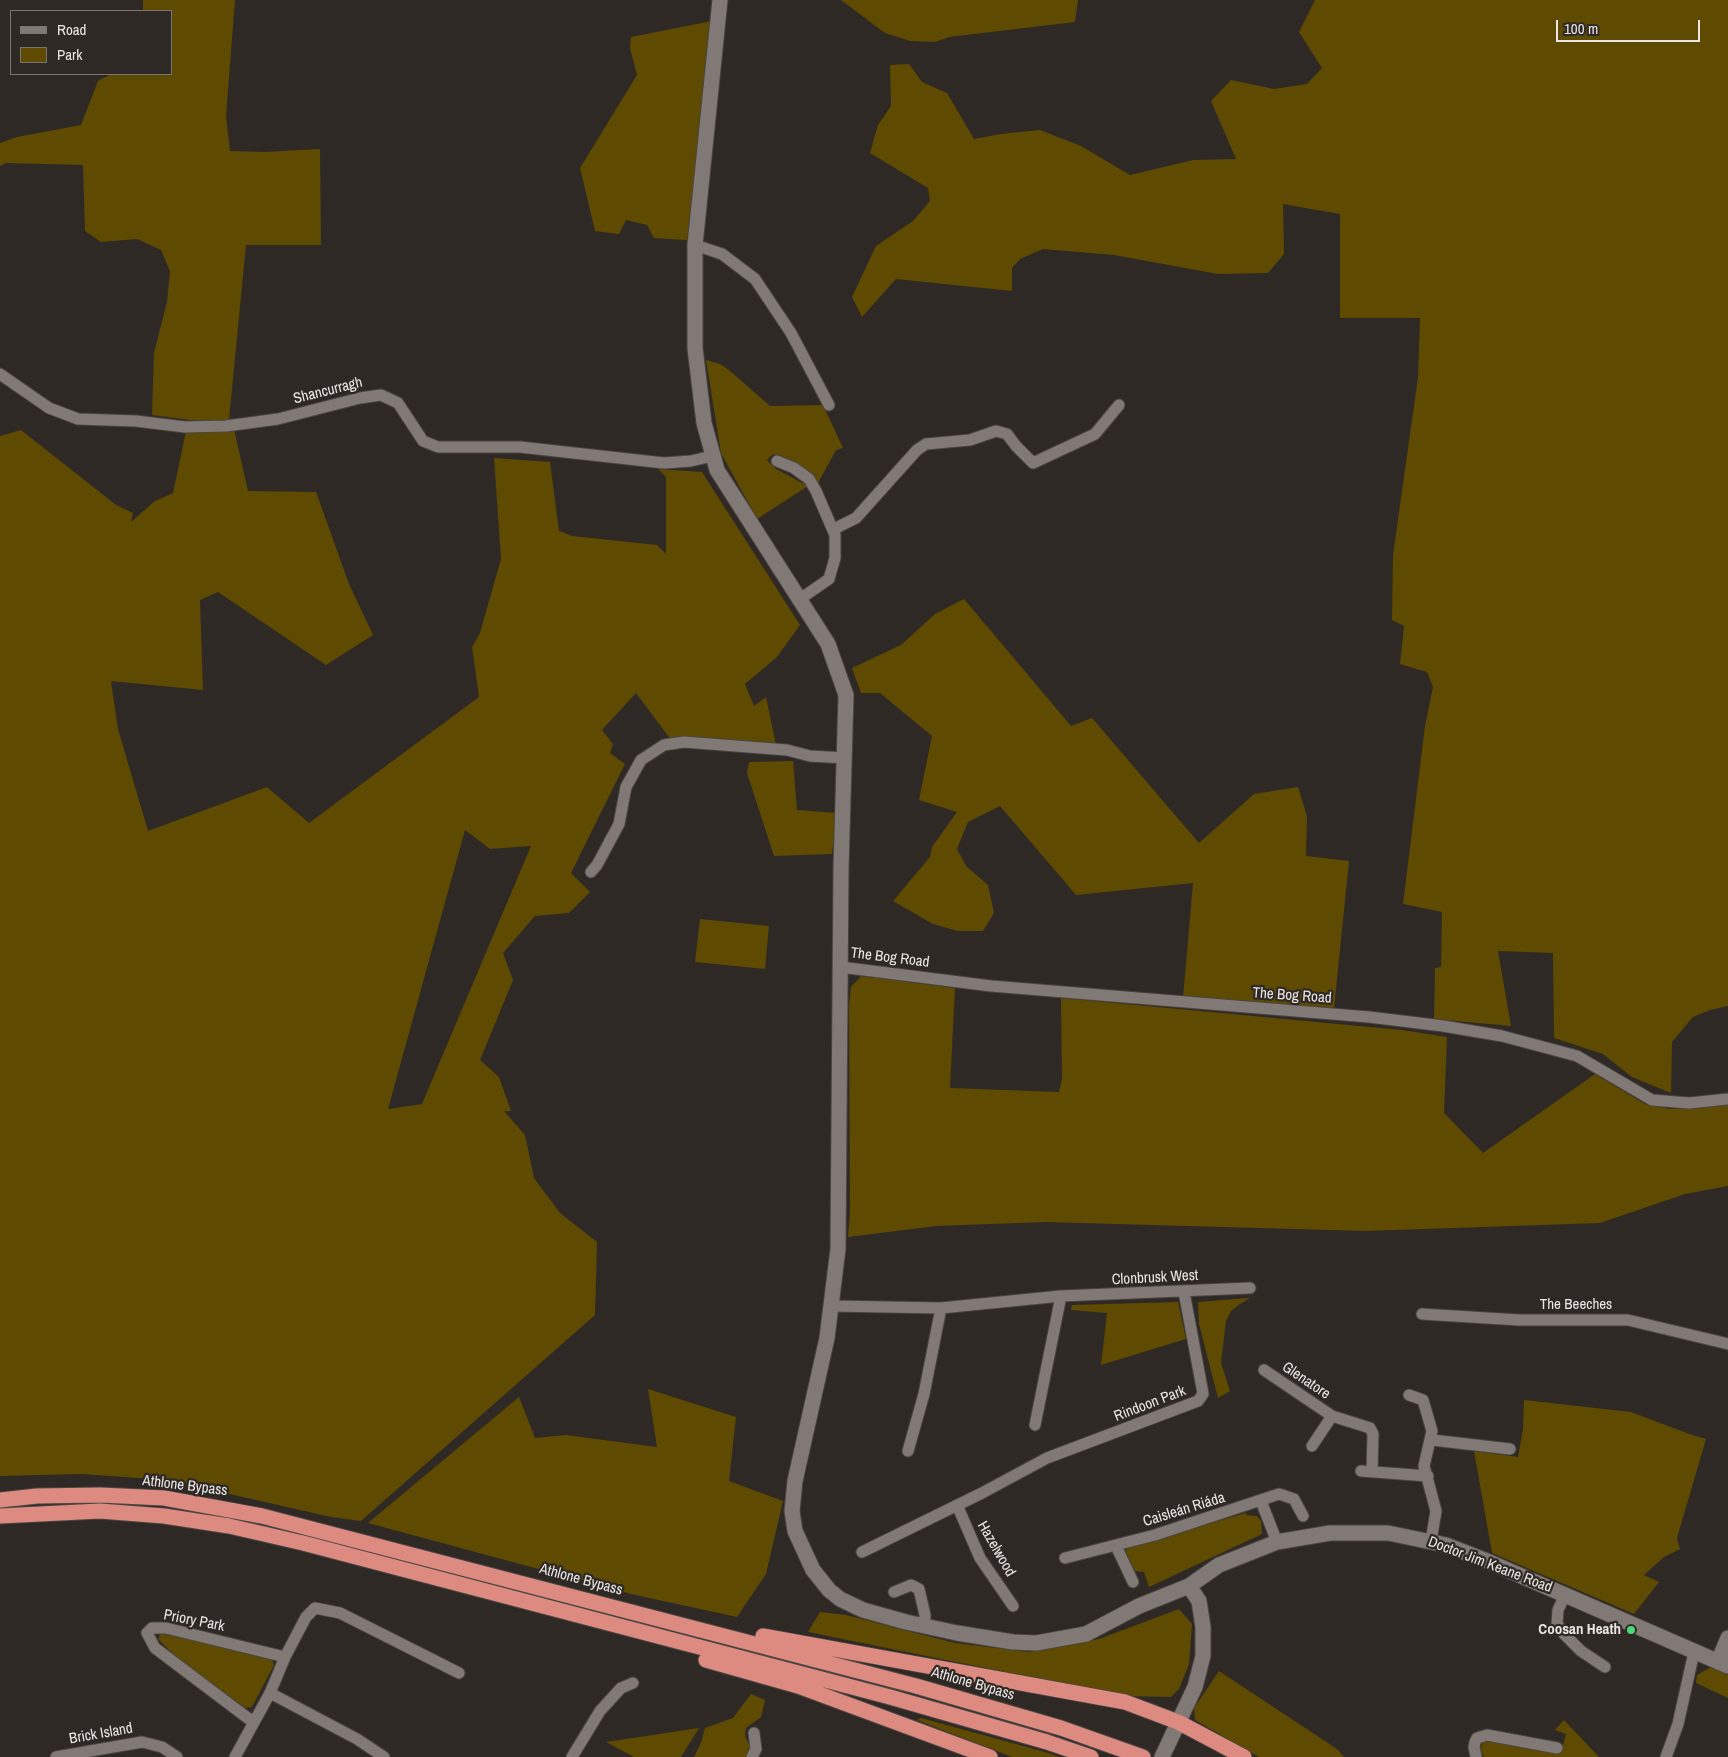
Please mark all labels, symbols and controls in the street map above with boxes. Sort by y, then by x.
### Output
legend [10,10,172,75]
scale bar [1558,10,1702,42]
text: 100 m [1564,18,1598,39]
text: Road [57,19,86,40]
text: Park [57,44,82,65]
street label: Shancurragh [292,374,364,408]
street label: The Bog Road [850,944,930,972]
street label: The Bog Road [1252,984,1332,1008]
street label: Clonbrusk West [1111,1267,1199,1289]
street label: The Beeches [1540,1296,1612,1314]
street label: Glenatore [1279,1358,1333,1404]
street label: Rindoon Park [1112,1382,1188,1426]
street label: Athlone Bypass [141,1472,229,1500]
street label: Caisleán Riáda [1141,1489,1227,1531]
street label: Hazelwood [973,1518,1019,1580]
street label: Doctor Jim Keane Road [1426,1533,1554,1597]
street label: Athlone Bypass [537,1560,625,1600]
street label: Priory Park [162,1606,226,1636]
place label: Coosan Heath [1538,1621,1621,1639]
marker: Coosan Heath [1625,1624,1637,1636]
street label: Athlone Bypass [929,1664,1017,1704]
street label: Brick Island [68,1720,134,1748]

